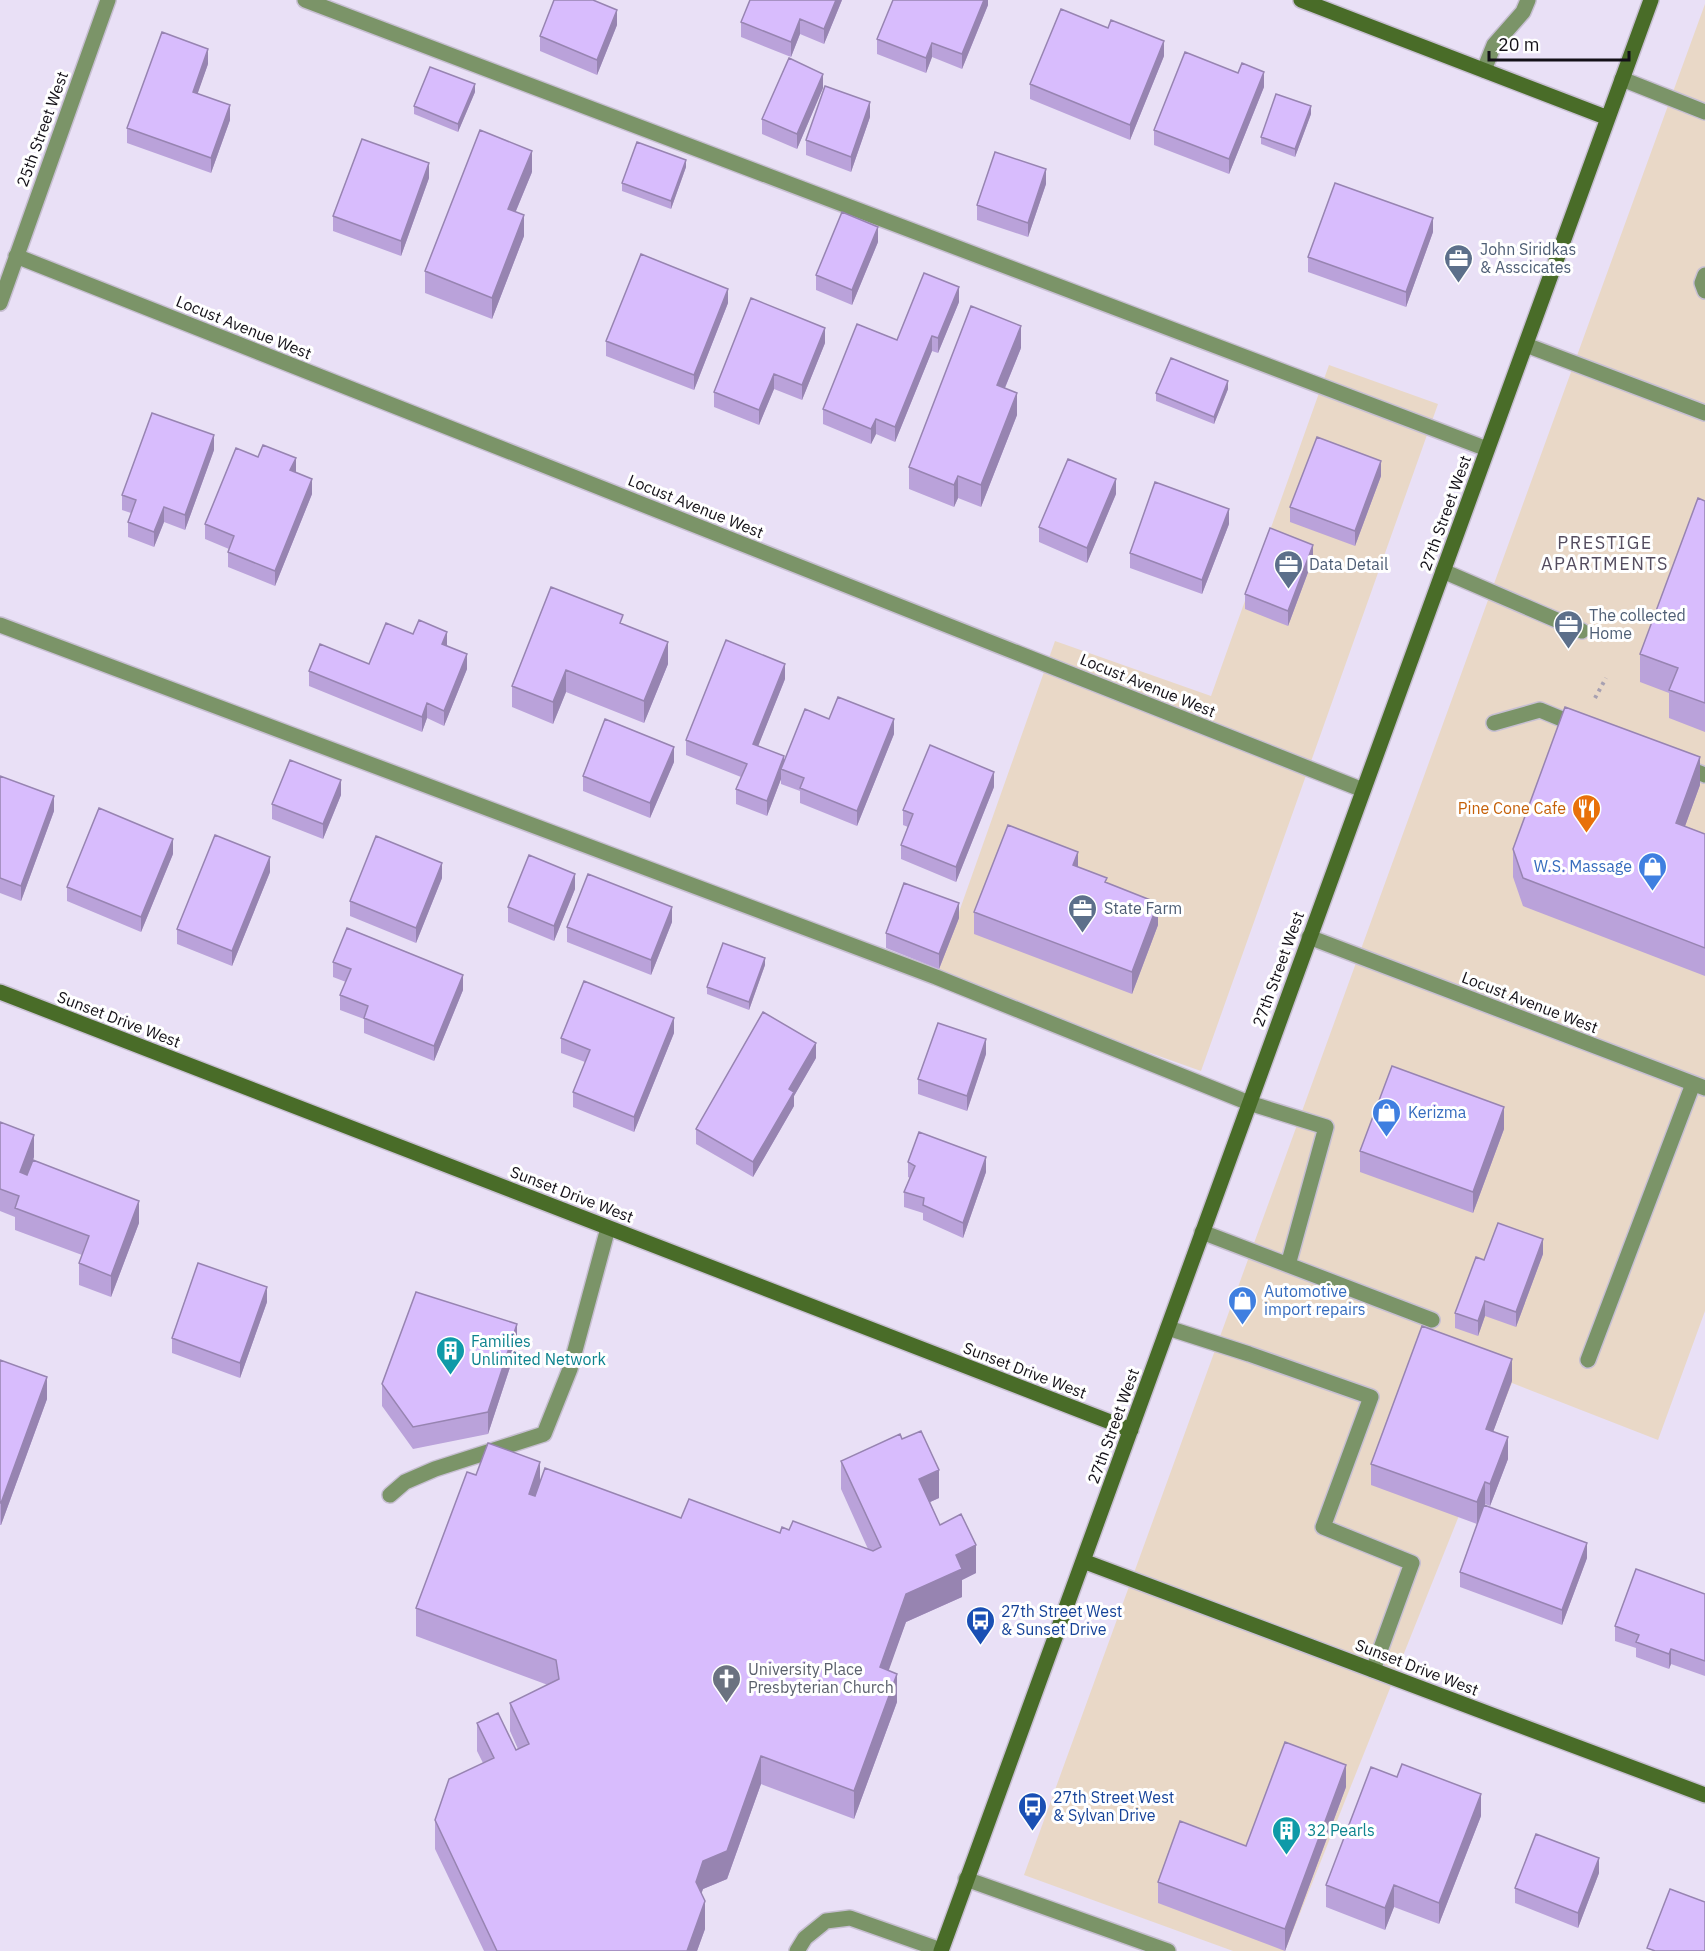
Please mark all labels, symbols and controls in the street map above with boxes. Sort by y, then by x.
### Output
scale bar [1489,24,1628,62]
text: 20 m [1498,33,1540,56]
street label: 25th Street West [12,69,72,189]
place label: John Siridkas & Asscicates [1480,239,1576,277]
office icon: John Siridkas & Asscicates [1443,242,1475,284]
street label: Locust Avenue West [173,291,315,363]
street label: 27th Street West [1415,453,1475,573]
street label: Locust Avenue West [625,470,767,542]
district label: PRESTIGE APARTMENTS [1541,531,1669,575]
office icon: Data Detail [1272,548,1304,590]
place label: Data Detail [1309,554,1388,574]
place label: The collected Home [1589,605,1686,643]
office icon: The collected Home [1552,608,1584,650]
street label: Locust Avenue West [1077,649,1219,721]
restaurant icon: Pine Cone Cafe [1571,792,1603,834]
place label: Pine Cone Cafe [1458,798,1566,818]
shop icon: W.S. Massage [1637,850,1669,892]
place label: W.S. Massage [1534,856,1632,876]
office icon: State Farm [1067,892,1099,934]
place label: State Farm [1104,898,1182,918]
street label: 27th Street West [1248,909,1308,1029]
street label: Locust Avenue West [1459,967,1601,1037]
street label: Sunset Drive West [55,986,183,1052]
shop icon: Kerizma [1371,1096,1403,1138]
place label: Kerizma [1408,1102,1467,1122]
street label: Sunset Drive West [508,1161,636,1227]
place label: Automotive import repairs [1264,1281,1366,1319]
shop icon: Automotive import repairs [1227,1284,1259,1326]
place label: Families Unlimited Network [471,1331,606,1369]
building icon: Families Unlimited Network [434,1334,466,1376]
street label: Sunset Drive West [961,1337,1089,1403]
street label: 27th Street West [1083,1366,1143,1486]
place label: 27th Street West & Sunset Drive [1001,1601,1122,1639]
bus stop icon: 27th Street West & Sunset Drive [964,1604,996,1646]
street label: Sunset Drive West [1353,1634,1481,1700]
place label: University Place Presbyterian Church [748,1659,894,1697]
church icon: University Place Presbyterian Church [711,1662,743,1704]
place label: 27th Street West & Sylvan Drive [1053,1787,1174,1825]
bus stop icon: 27th Street West & Sylvan Drive [1016,1790,1048,1832]
building icon: 32 Pearls [1270,1814,1302,1856]
place label: 32 Pearls [1307,1820,1375,1840]

